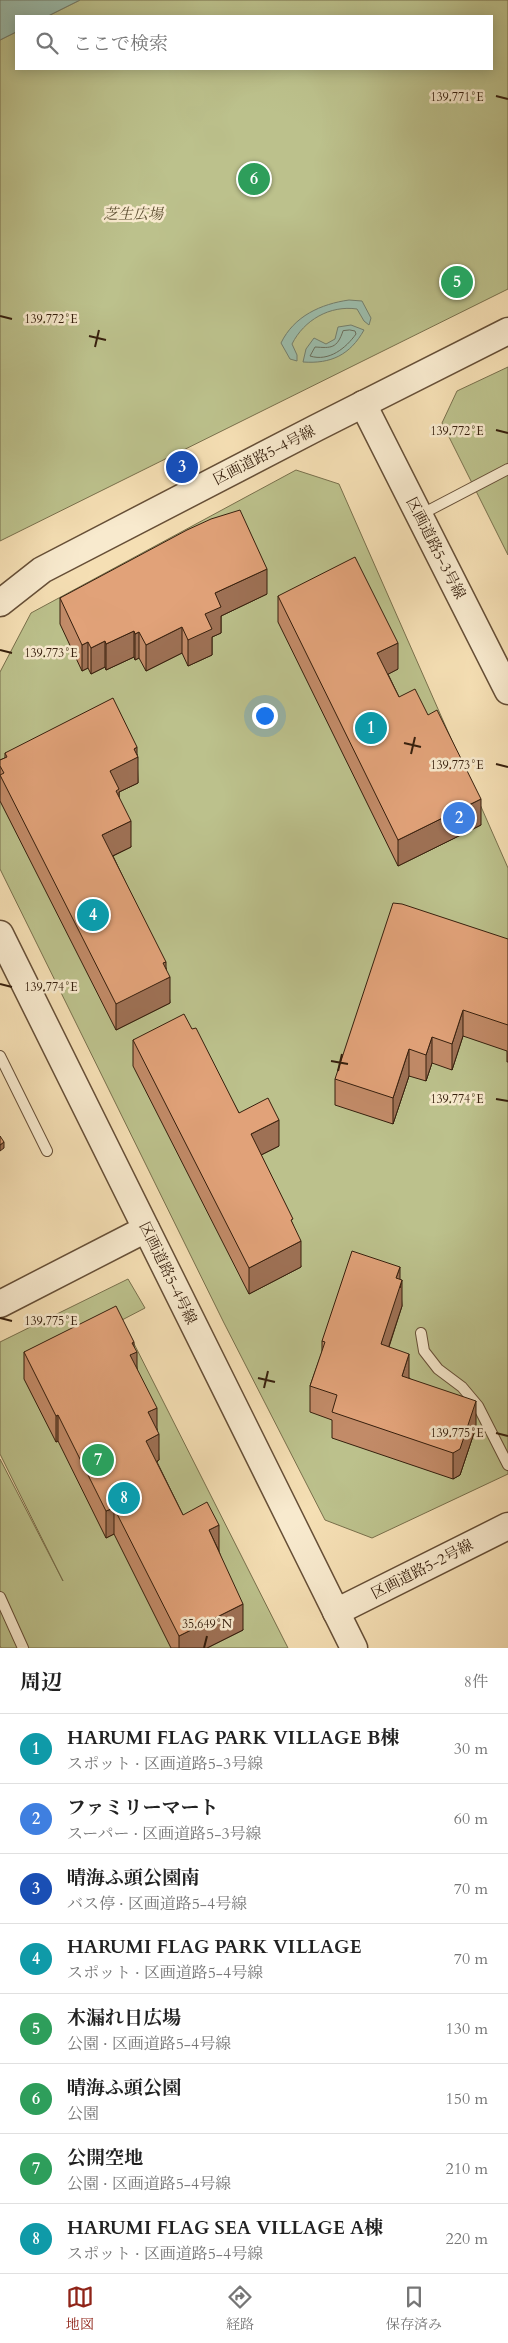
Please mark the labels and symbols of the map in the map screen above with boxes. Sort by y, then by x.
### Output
text: 139.771°E [430,89,484,105]
pin: 6 [238,160,270,198]
park label: 芝生広場 [103,204,165,224]
pin: 5 [441,263,473,301]
text: 139.772°E [24,311,78,327]
street label: 区画道路5-4号線 [210,421,318,489]
text: 139.772°E [430,423,484,439]
pin: 3 [166,448,198,486]
street label: 区画道路5-3号線 [402,494,470,602]
text: 139.773°E [24,645,78,661]
your location [252,703,278,729]
pin: 1 [355,709,387,747]
text: 139.773°E [430,757,484,773]
pin: 2 [443,799,475,837]
pin: 4 [77,896,109,934]
text: 139.774°E [24,979,78,995]
text: 139.774°E [430,1091,484,1107]
street label: 区画道路5-4号線 [134,1218,202,1328]
text: 139.775°E [24,1313,78,1329]
text: 139.775°E [430,1425,484,1441]
pin: 7 [82,1441,114,1479]
pin: 8 [108,1479,140,1517]
street label: 区画道路5-2号線 [368,1535,476,1603]
text: 35.649°N [182,1616,233,1632]

